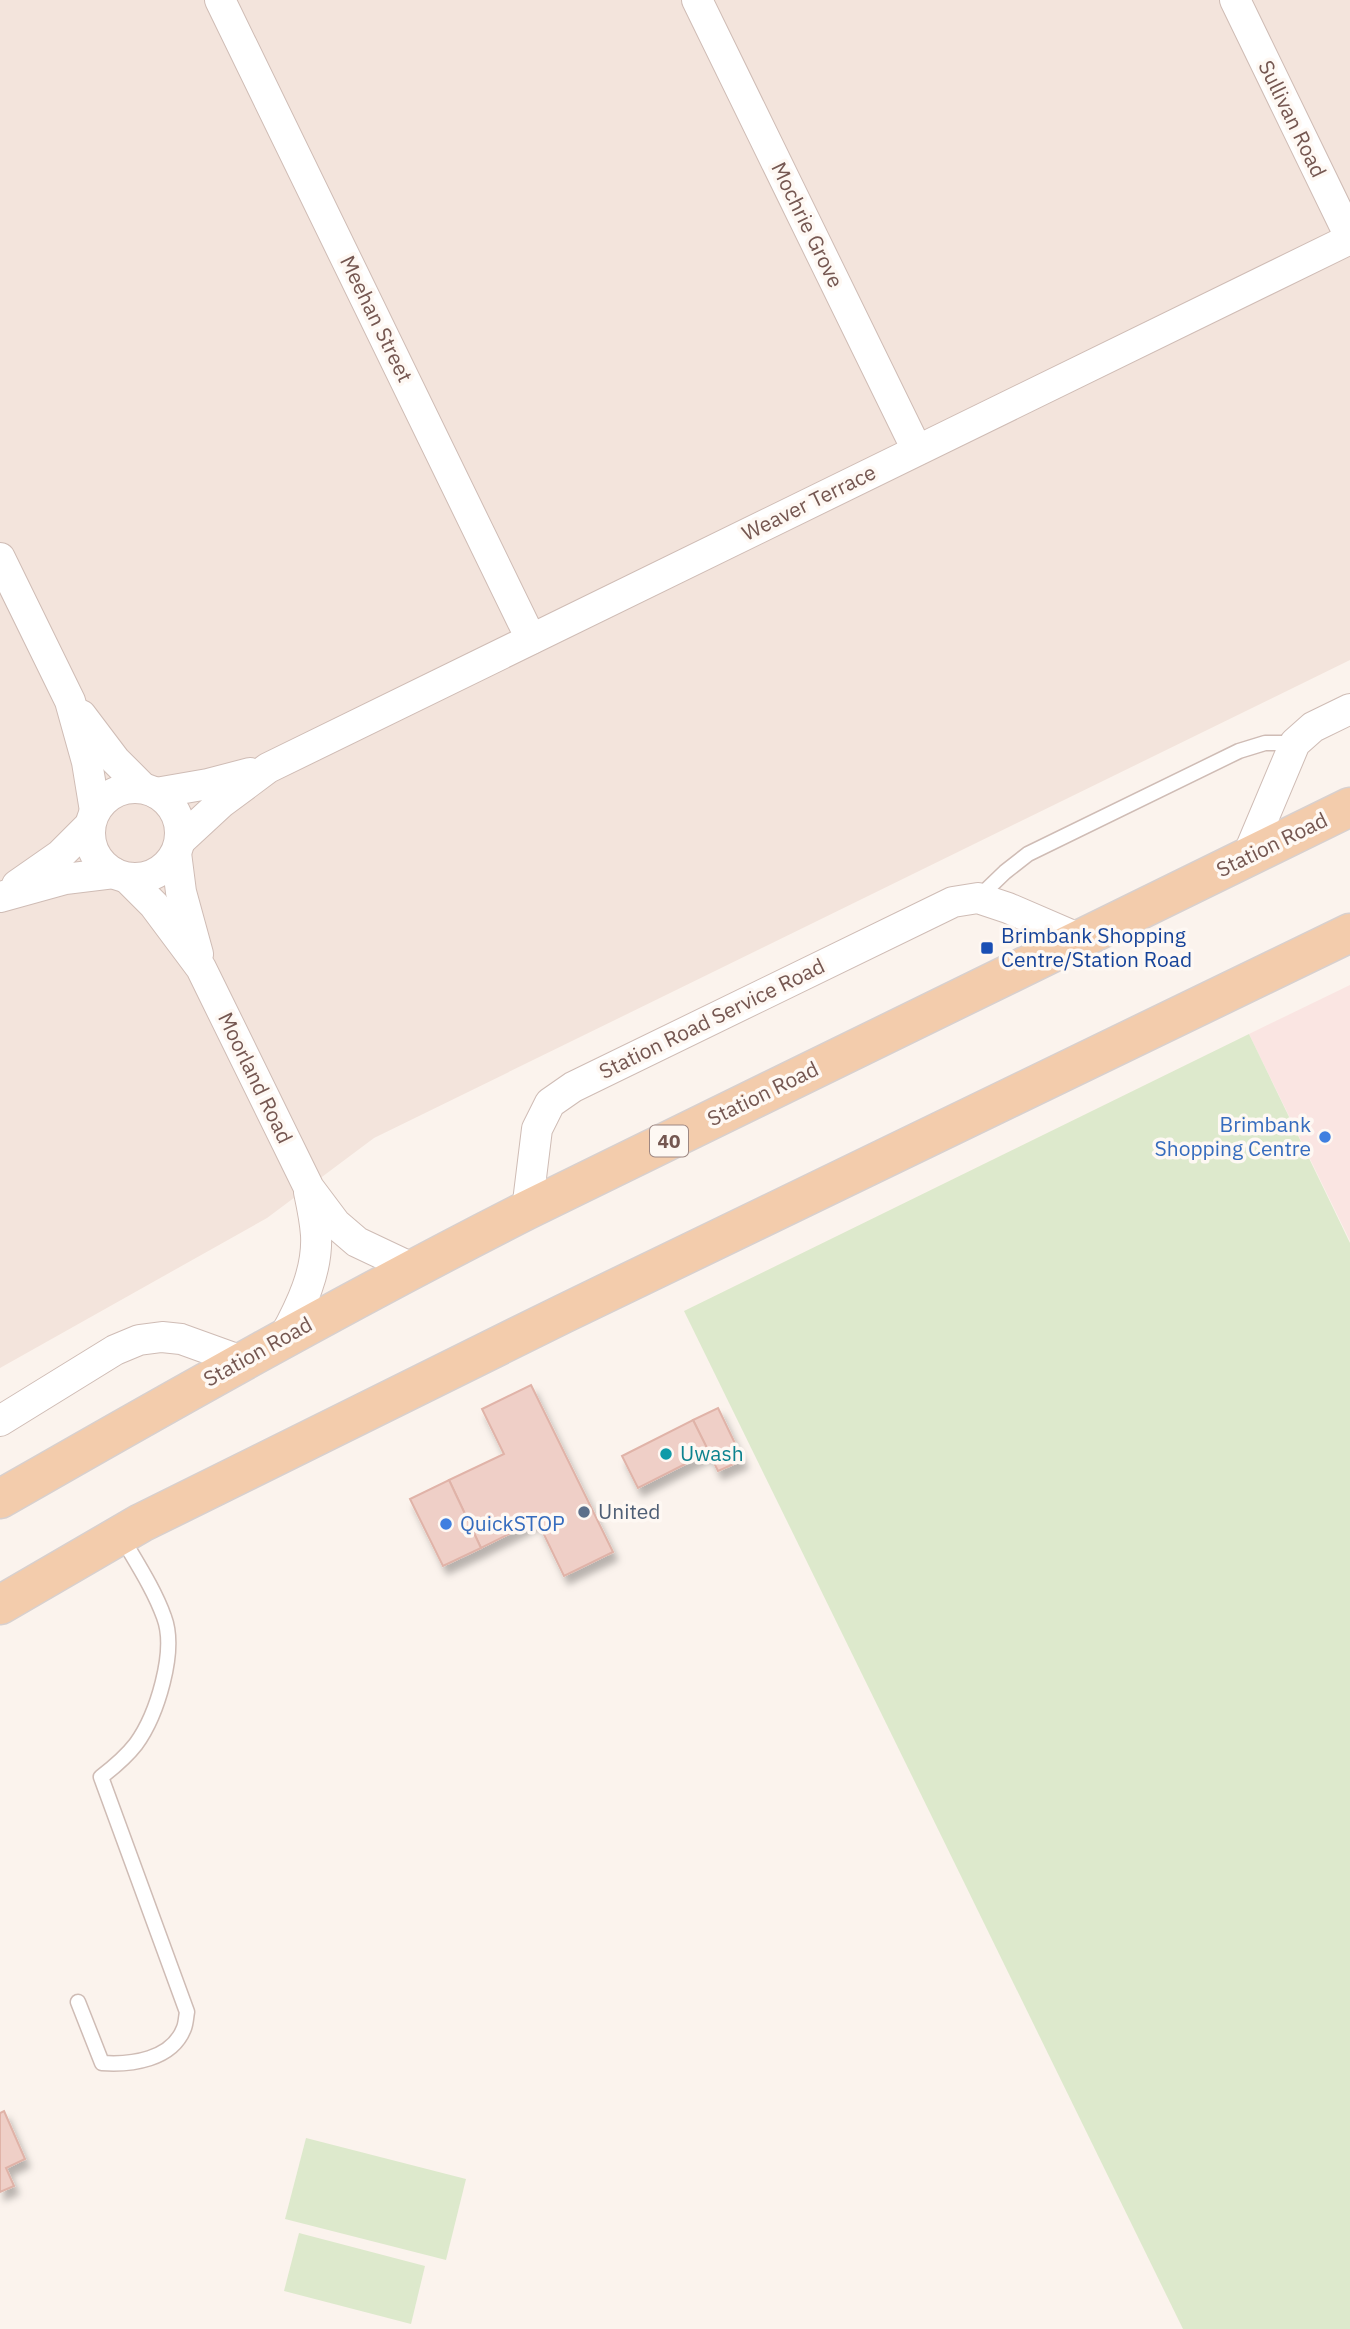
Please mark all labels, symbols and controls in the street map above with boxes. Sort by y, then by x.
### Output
street label: Sullivan Road [1252,55,1333,182]
street label: Mochrie Grove [765,157,850,292]
street label: Meehan Street [334,251,420,387]
street label: Weaver Terrace [737,458,880,547]
street label: Station Road [1211,805,1332,883]
place label: Brimbank Shopping Centre/Station Road [1001,921,1192,973]
marker: Brimbank Shopping Centre/Station Road [979,940,995,956]
street label: Station Road Service Road [594,951,829,1085]
street label: Moorland Road [212,1007,300,1148]
street label: Station Road [702,1054,823,1132]
place label: Brimbank Shopping Centre [1155,1110,1311,1162]
road number: 40 [650,1126,688,1156]
marker: Brimbank Shopping Centre [1317,1129,1333,1145]
street label: Station Road [198,1310,317,1393]
place label: Uwash [680,1439,744,1467]
marker: Uwash [658,1446,674,1462]
place label: United [598,1497,660,1525]
marker: United [576,1504,592,1520]
place label: QuickSTOP [460,1509,565,1537]
marker: QuickSTOP [438,1516,454,1532]

